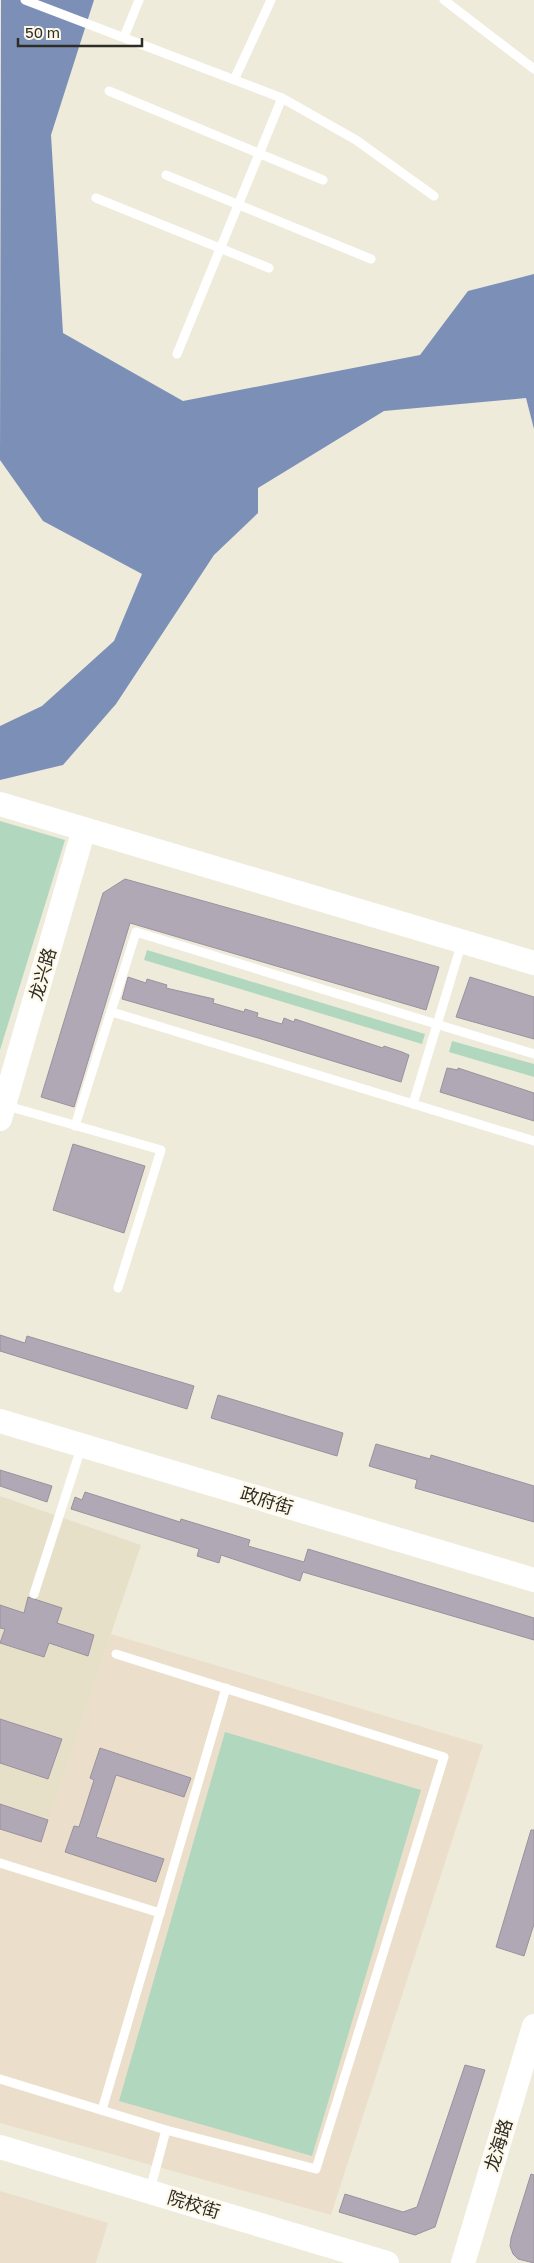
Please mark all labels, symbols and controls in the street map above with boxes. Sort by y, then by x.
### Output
scale bar [18,15,141,47]
text: 50 m [25,23,60,41]
street label: 龙兴路 [24,945,60,1003]
street label: 政府街 [238,1482,296,1518]
street label: 龙海路 [480,2116,516,2174]
street label: 院校街 [165,2186,223,2222]

